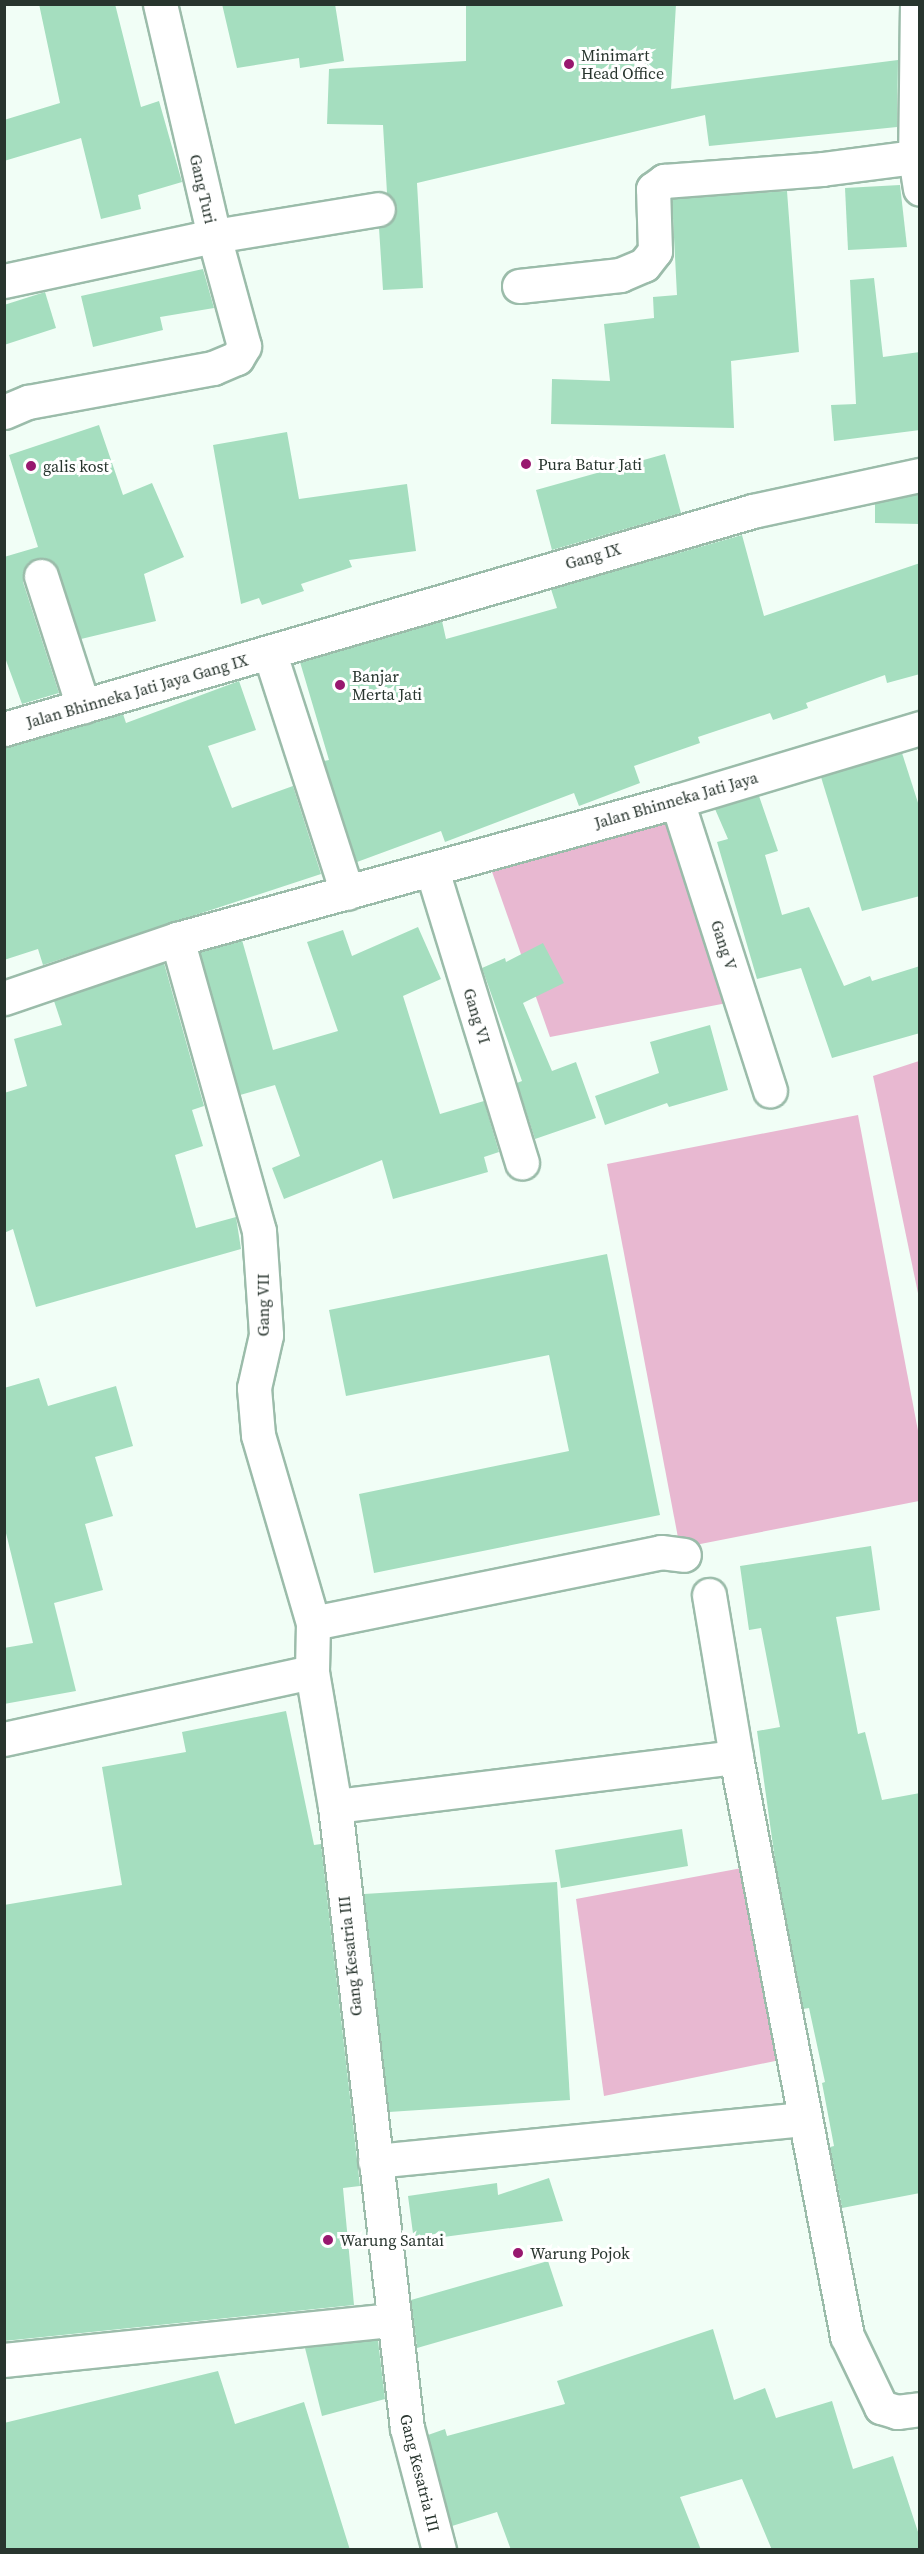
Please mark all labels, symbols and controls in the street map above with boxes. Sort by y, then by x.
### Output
place label: Minimart Head Office [581,45,664,83]
marker: Minimart Head Office [562,57,576,71]
street label: Gang Turi [186,152,220,226]
place label: Pura Batur Jati [538,454,642,474]
place label: galis kost [43,456,109,476]
marker: Pura Batur Jati [519,457,533,471]
marker: galis kost [24,459,38,473]
street label: Gang IX [563,539,623,573]
street label: Jalan Bhinneka Jati Jaya Gang IX [24,650,250,732]
place label: Banjar Merta Jati [352,666,422,704]
marker: Banjar Merta Jati [333,678,347,692]
street label: Jalan Bhinneka Jati Jaya [592,767,760,833]
street label: Gang V [707,918,741,972]
street label: Gang VI [459,986,495,1046]
street label: Gang VII [253,1273,273,1337]
street label: Gang Kesatria III [334,1895,366,2017]
place label: Warung Santai [340,2230,444,2250]
marker: Warung Santai [321,2233,335,2247]
place label: Warung Pojok [530,2243,630,2263]
marker: Warung Pojok [511,2246,525,2260]
street label: Gang Kesatria III [396,2412,444,2534]

